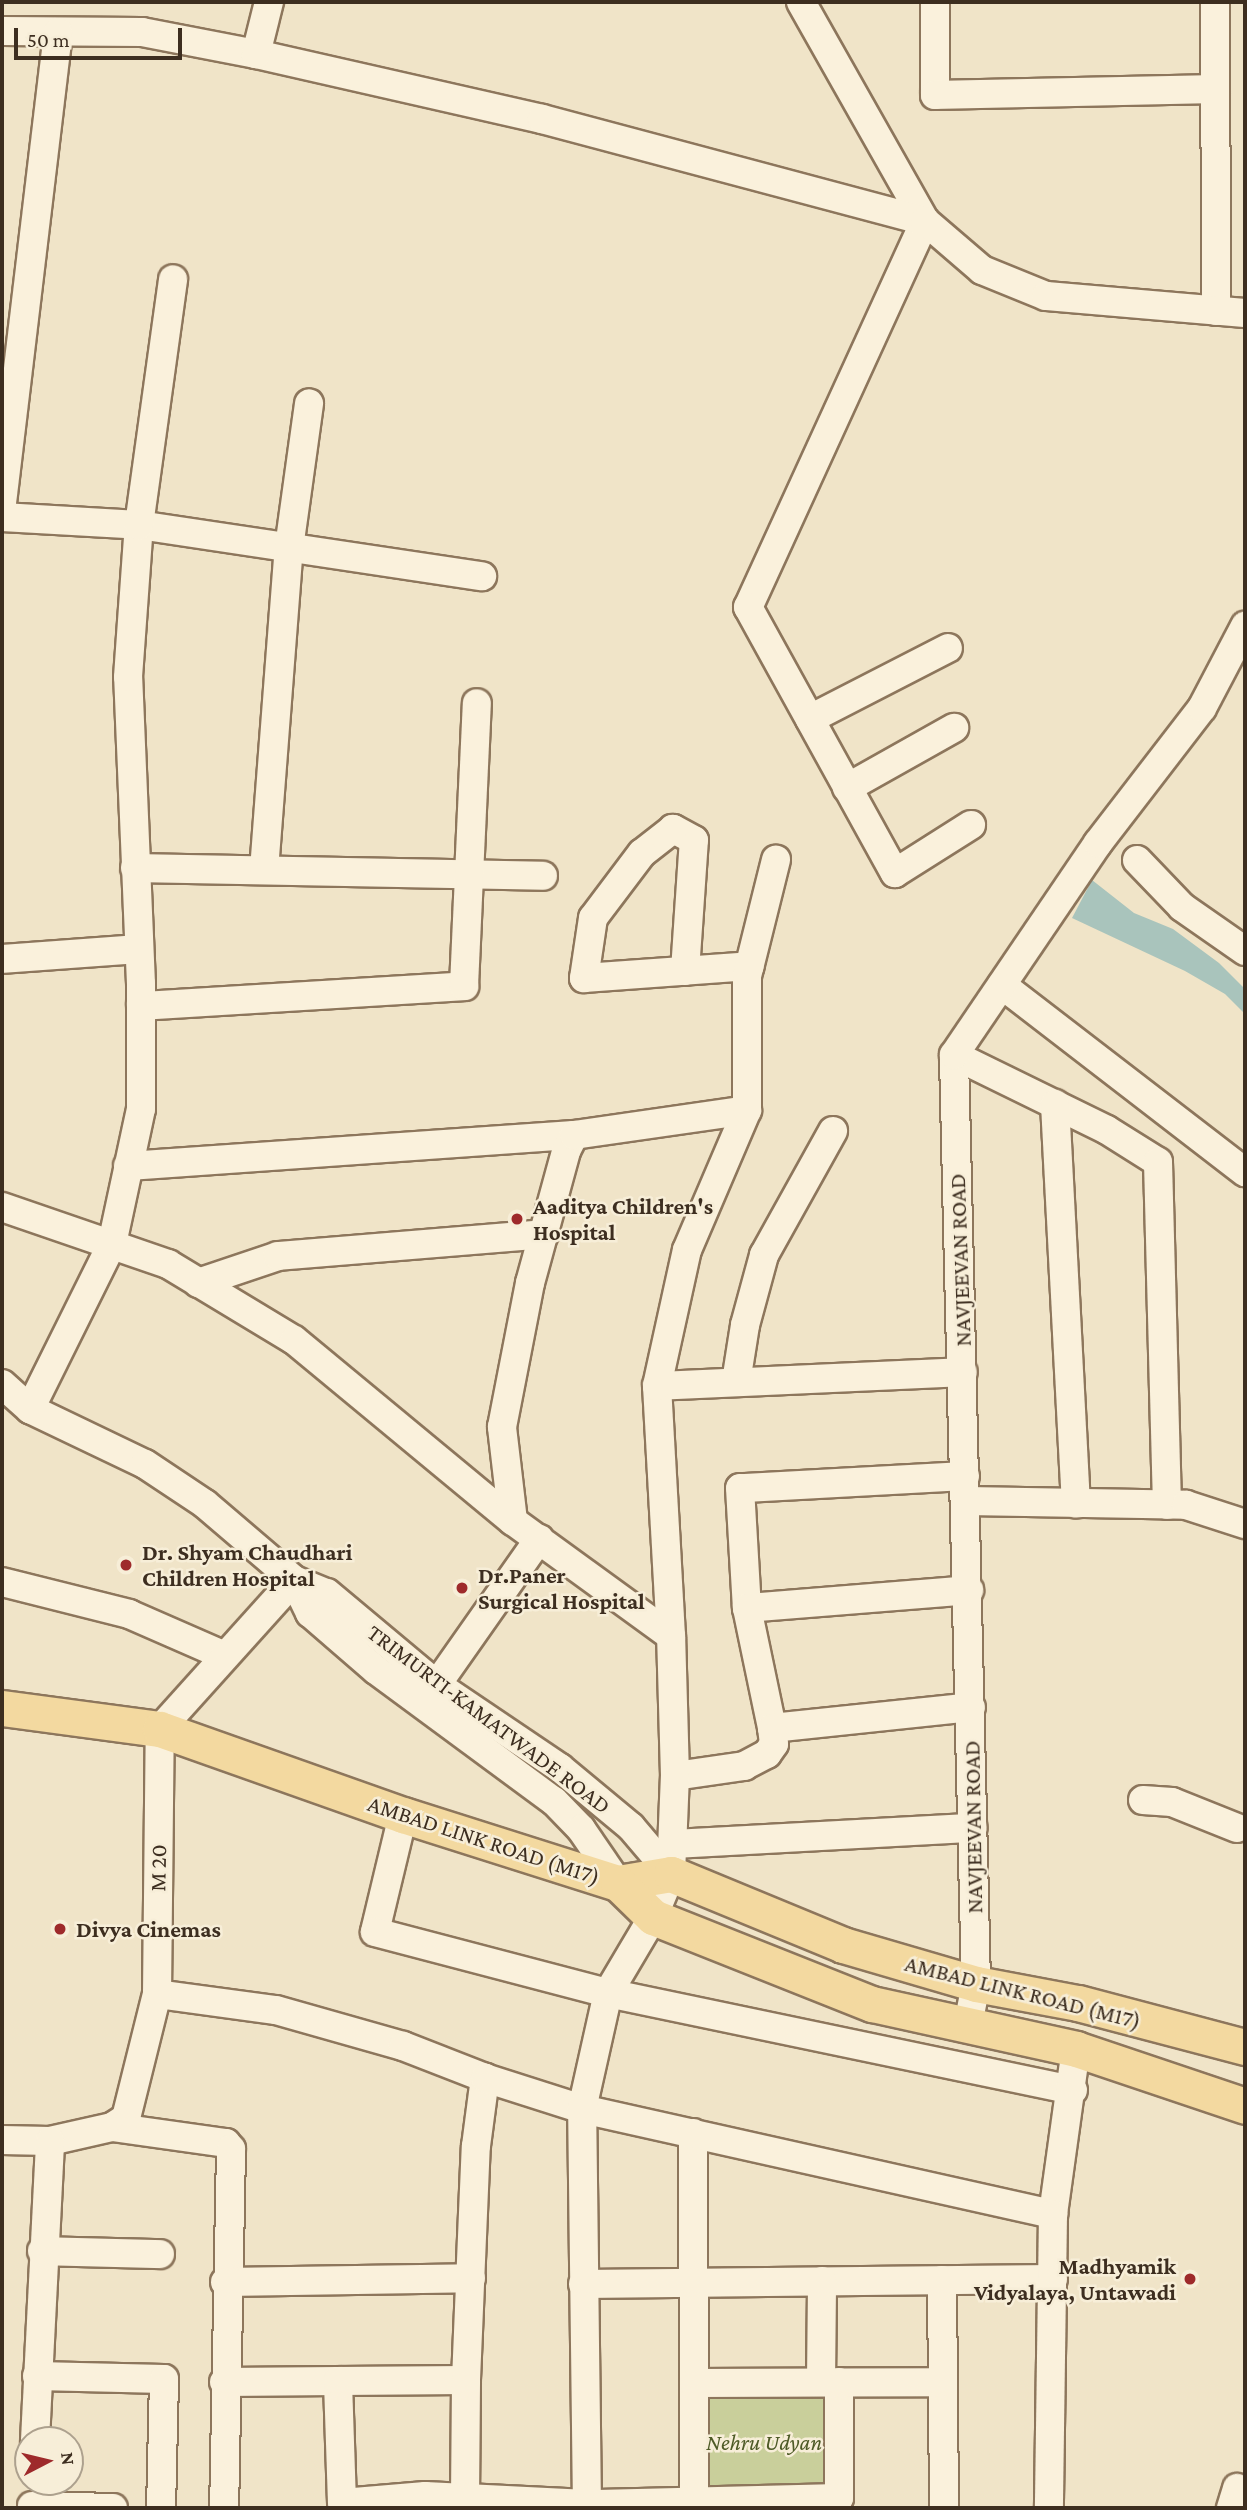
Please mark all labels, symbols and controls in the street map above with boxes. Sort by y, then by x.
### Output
scale bar [18,14,186,58]
text: 50 m [27,28,70,52]
street label: NAVJEEVAN ROAD [943,1173,977,1347]
place label: Aaditya Children's Hospital [533,1192,713,1246]
marker: Aaditya Children's Hospital [507,1209,527,1229]
place label: Dr. Shyam Chaudhari Children Hospital [142,1538,352,1592]
marker: Dr. Shyam Chaudhari Children Hospital [116,1555,136,1575]
place label: Dr.Paner Surgical Hospital [478,1561,645,1615]
marker: Dr.Paner Surgical Hospital [452,1578,472,1598]
street label: TRIMURTI-KAMATWADE ROAD [362,1618,616,1820]
street label: NAVJEEVAN ROAD [958,1740,988,1914]
street label: AMBAD LINK ROAD (M17) [364,1789,604,1891]
street label: M 20 [144,1844,172,1892]
place label: Divya Cinemas [76,1915,221,1943]
marker: Divya Cinemas [50,1919,70,1939]
street label: AMBAD LINK ROAD (M17) [902,1949,1144,2035]
place label: Madhyamik Vidyalaya, Untawadi [974,2252,1176,2306]
marker: Madhyamik Vidyalaya, Untawadi [1182,2271,1198,2287]
north arrow [14,2426,84,2496]
park label: Nehru Udyan [706,2428,822,2456]
text: N [57,2451,80,2466]

